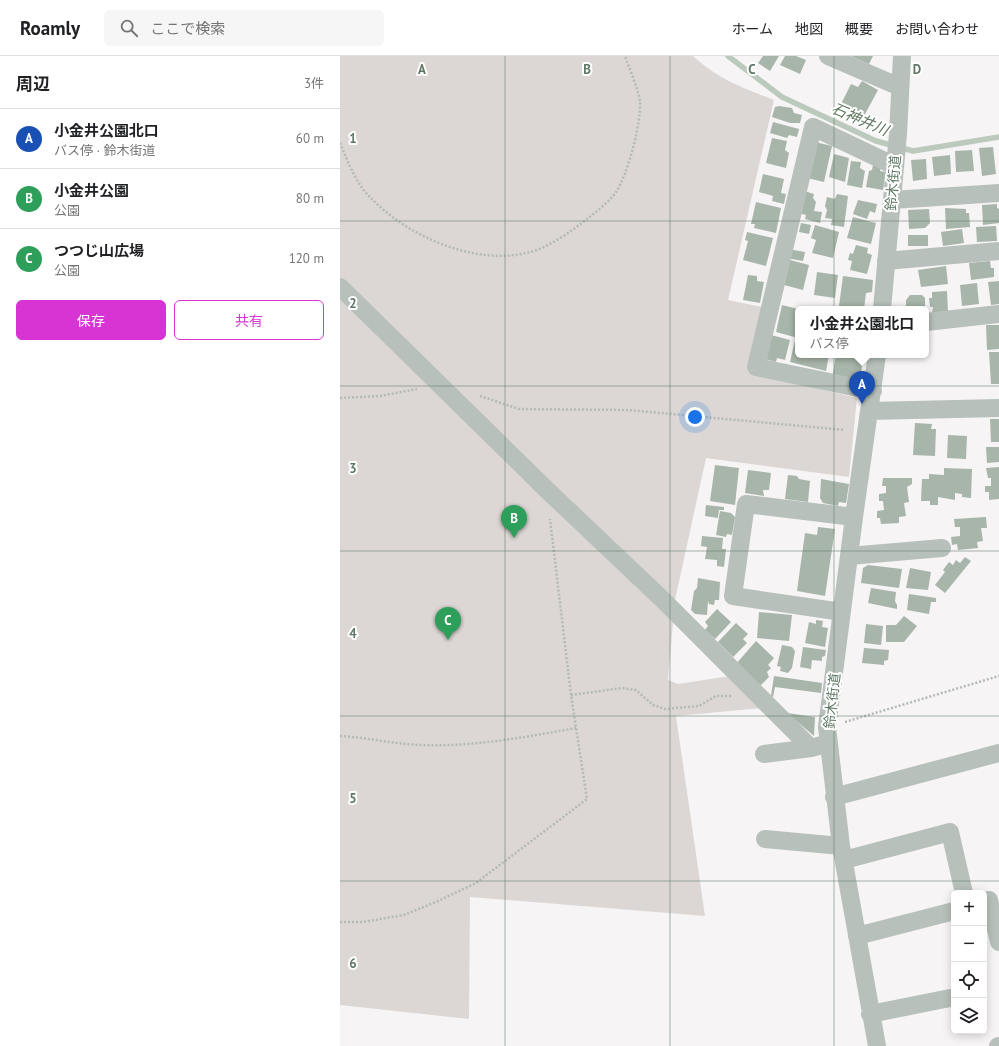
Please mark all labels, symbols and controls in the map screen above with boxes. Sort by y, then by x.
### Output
search box [104,10,384,46]
text: Roamly [20,16,80,40]
icon: search [118,17,140,39]
text: ここで検索 [150,19,225,38]
text: ホーム [731,20,773,38]
text: 地図 [795,20,823,38]
text: 概要 [845,20,873,38]
text: お問い合わせ [895,20,979,38]
text: A [418,61,426,78]
text: B [583,61,591,78]
text: C [748,61,756,78]
text: D [913,61,921,78]
text: 周辺 [16,73,50,95]
text: 3件 [304,75,324,92]
water label: 石神井川 [829,99,893,140]
text: 小金井公園北口 [54,121,159,140]
text: A [25,130,33,147]
text: 60 m [296,130,324,147]
text: 1 [349,130,357,147]
text: バス停 · 鈴木街道 [54,142,155,159]
street label: 鈴木街道 [882,154,904,212]
text: 小金井公園 [54,181,129,200]
text: B [25,190,33,207]
text: 80 m [296,190,324,207]
text: 公園 [54,202,80,219]
text: つつじ山広場 [54,241,144,260]
text: C [25,250,33,267]
text: 120 m [289,250,324,267]
text: 公園 [54,262,80,279]
text: 2 [349,295,357,312]
button: 保存 [16,300,166,340]
button: 共有 [174,300,324,340]
popup [795,306,929,358]
text: 小金井公園北口 [809,314,915,333]
text: バス停 [809,335,849,352]
pin: A [849,371,875,404]
your location [685,407,705,427]
text: 3 [349,460,357,477]
pin: B [501,505,527,538]
pin: C [435,607,461,640]
text: 4 [349,625,357,642]
street label: 鈴木街道 [820,672,844,730]
text: 5 [349,790,357,807]
map controls [951,890,987,1034]
button: + [951,890,987,926]
button: − [951,926,987,962]
text: 6 [349,955,357,972]
button: locate [951,962,987,998]
button: layers [951,998,987,1034]

